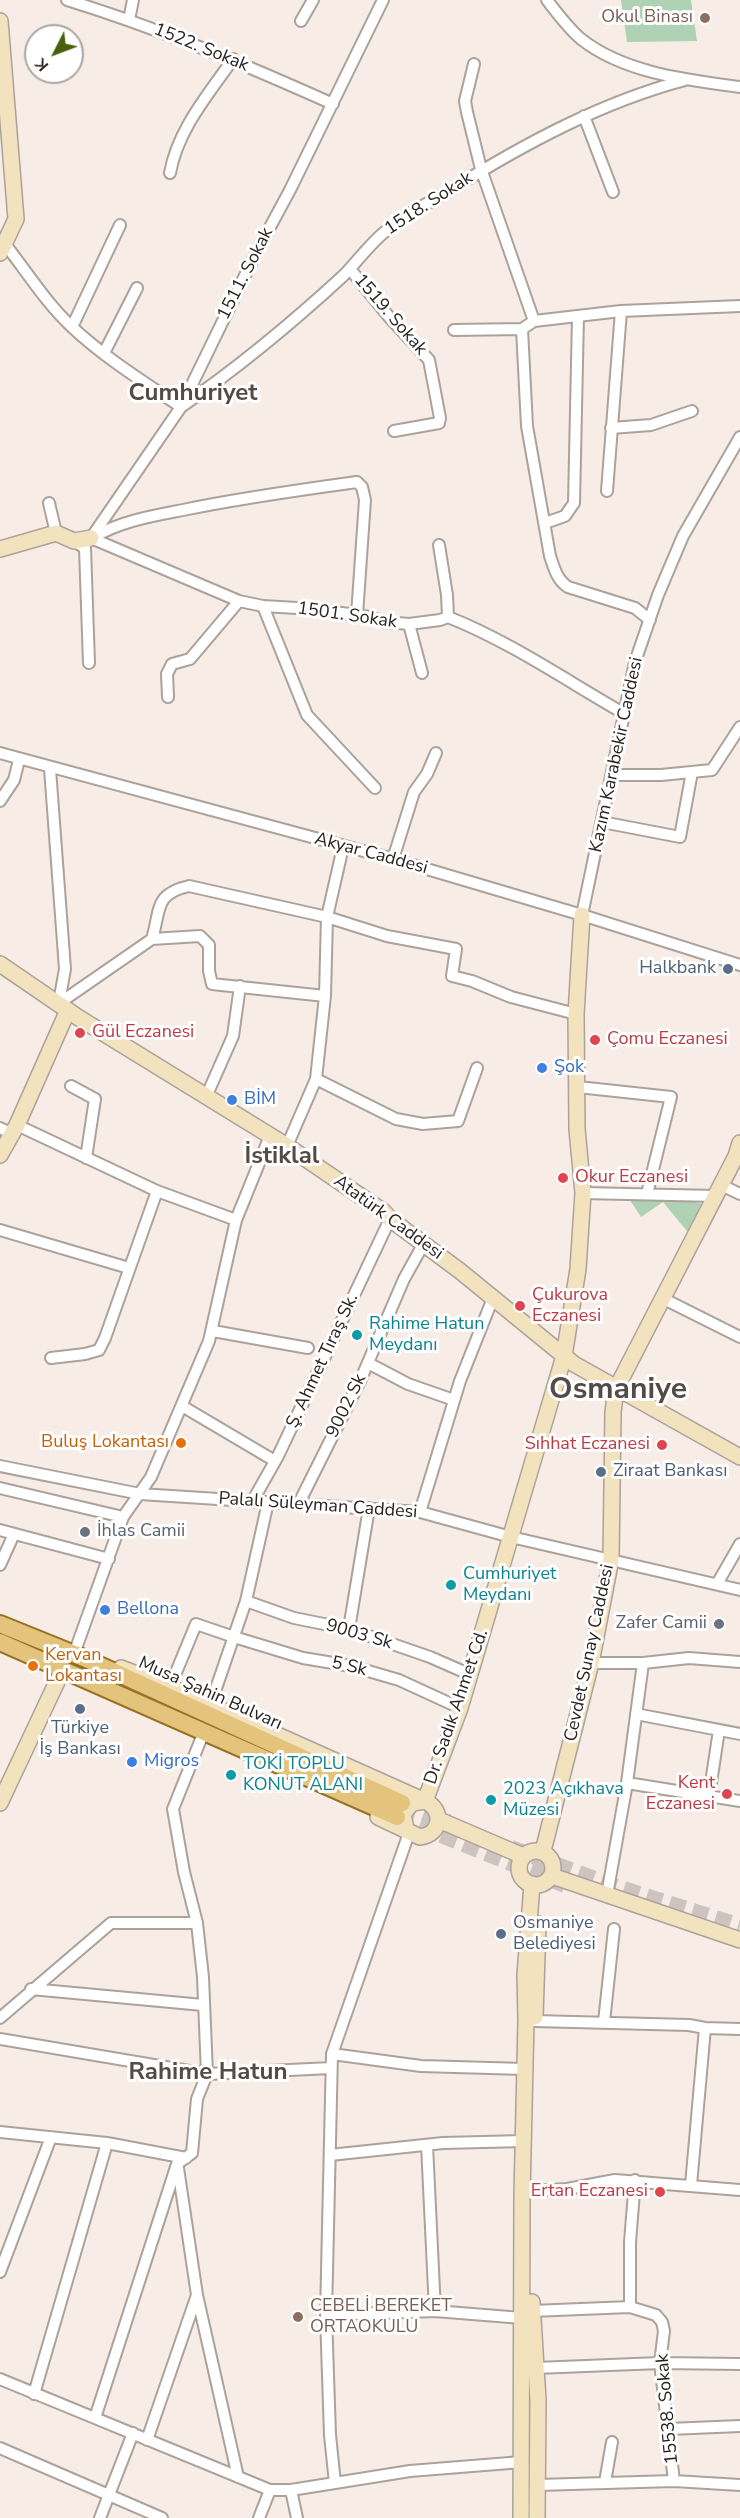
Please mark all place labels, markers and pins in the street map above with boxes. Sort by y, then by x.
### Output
place label: Okul Binası [601,7,693,29]
marker: Okul Binası [698,11,712,25]
place label: Halkbank [639,958,716,980]
marker: Halkbank [721,962,735,976]
place label: Gül Eczanesi [92,1022,194,1044]
marker: Gül Eczanesi [73,1026,87,1040]
place label: Çomu Eczanesi [607,1029,728,1051]
marker: Çomu Eczanesi [588,1033,602,1047]
place label: Şok [554,1057,584,1079]
marker: Şok [535,1061,549,1075]
place label: BİM [244,1089,276,1111]
marker: BİM [225,1093,239,1107]
place label: Okur Eczanesi [575,1167,688,1189]
marker: Okur Eczanesi [556,1171,570,1185]
place label: Çukurova Eczanesi [532,1285,608,1328]
marker: Çukurova Eczanesi [513,1299,527,1313]
place label: Rahime Hatun Meydanı [369,1314,484,1356]
marker: Rahime Hatun Meydanı [350,1328,364,1342]
place label: Buluş Lokantası [41,1432,169,1454]
place label: Sıhhat Eczanesi [525,1434,650,1456]
marker: Buluş Lokantası [174,1436,188,1450]
marker: Sıhhat Eczanesi [655,1438,669,1452]
place label: Ziraat Bankası [613,1461,727,1483]
marker: Ziraat Bankası [594,1465,608,1479]
place label: İhlas Camii [97,1521,185,1543]
marker: İhlas Camii [78,1525,92,1539]
place label: Cumhuriyet Meydanı [463,1564,556,1606]
marker: Cumhuriyet Meydanı [444,1578,458,1592]
place label: Bellona [117,1599,179,1621]
marker: Bellona [98,1603,112,1617]
place label: Zafer Camii [616,1613,707,1635]
marker: Zafer Camii [712,1617,726,1631]
place label: Kervan Lokantası [45,1645,122,1688]
marker: Kervan Lokantası [26,1659,40,1673]
marker: Türkiye İş Bankası [73,1702,87,1716]
place label: Türkiye İş Bankası [39,1718,121,1760]
place label: Migros [144,1751,199,1773]
place label: TOKİ TOPLU KONUT ALANI [243,1754,363,1796]
marker: Migros [125,1755,139,1769]
marker: TOKİ TOPLU KONUT ALANI [224,1768,238,1782]
place label: Kent Eczanesi [646,1773,715,1816]
place label: 2023 Açıkhava Müzesi [503,1779,624,1822]
marker: Kent Eczanesi [720,1787,734,1801]
marker: 2023 Açıkhava Müzesi [484,1793,498,1807]
place label: Osmaniye Belediyesi [513,1913,596,1956]
marker: Osmaniye Belediyesi [494,1927,508,1941]
place label: Ertan Eczanesi [531,2181,648,2203]
marker: Ertan Eczanesi [653,2185,667,2199]
place label: CEBELİ BEREKET ORTAOKULU [310,2296,452,2338]
marker: CEBELİ BEREKET ORTAOKULU [291,2310,305,2324]

